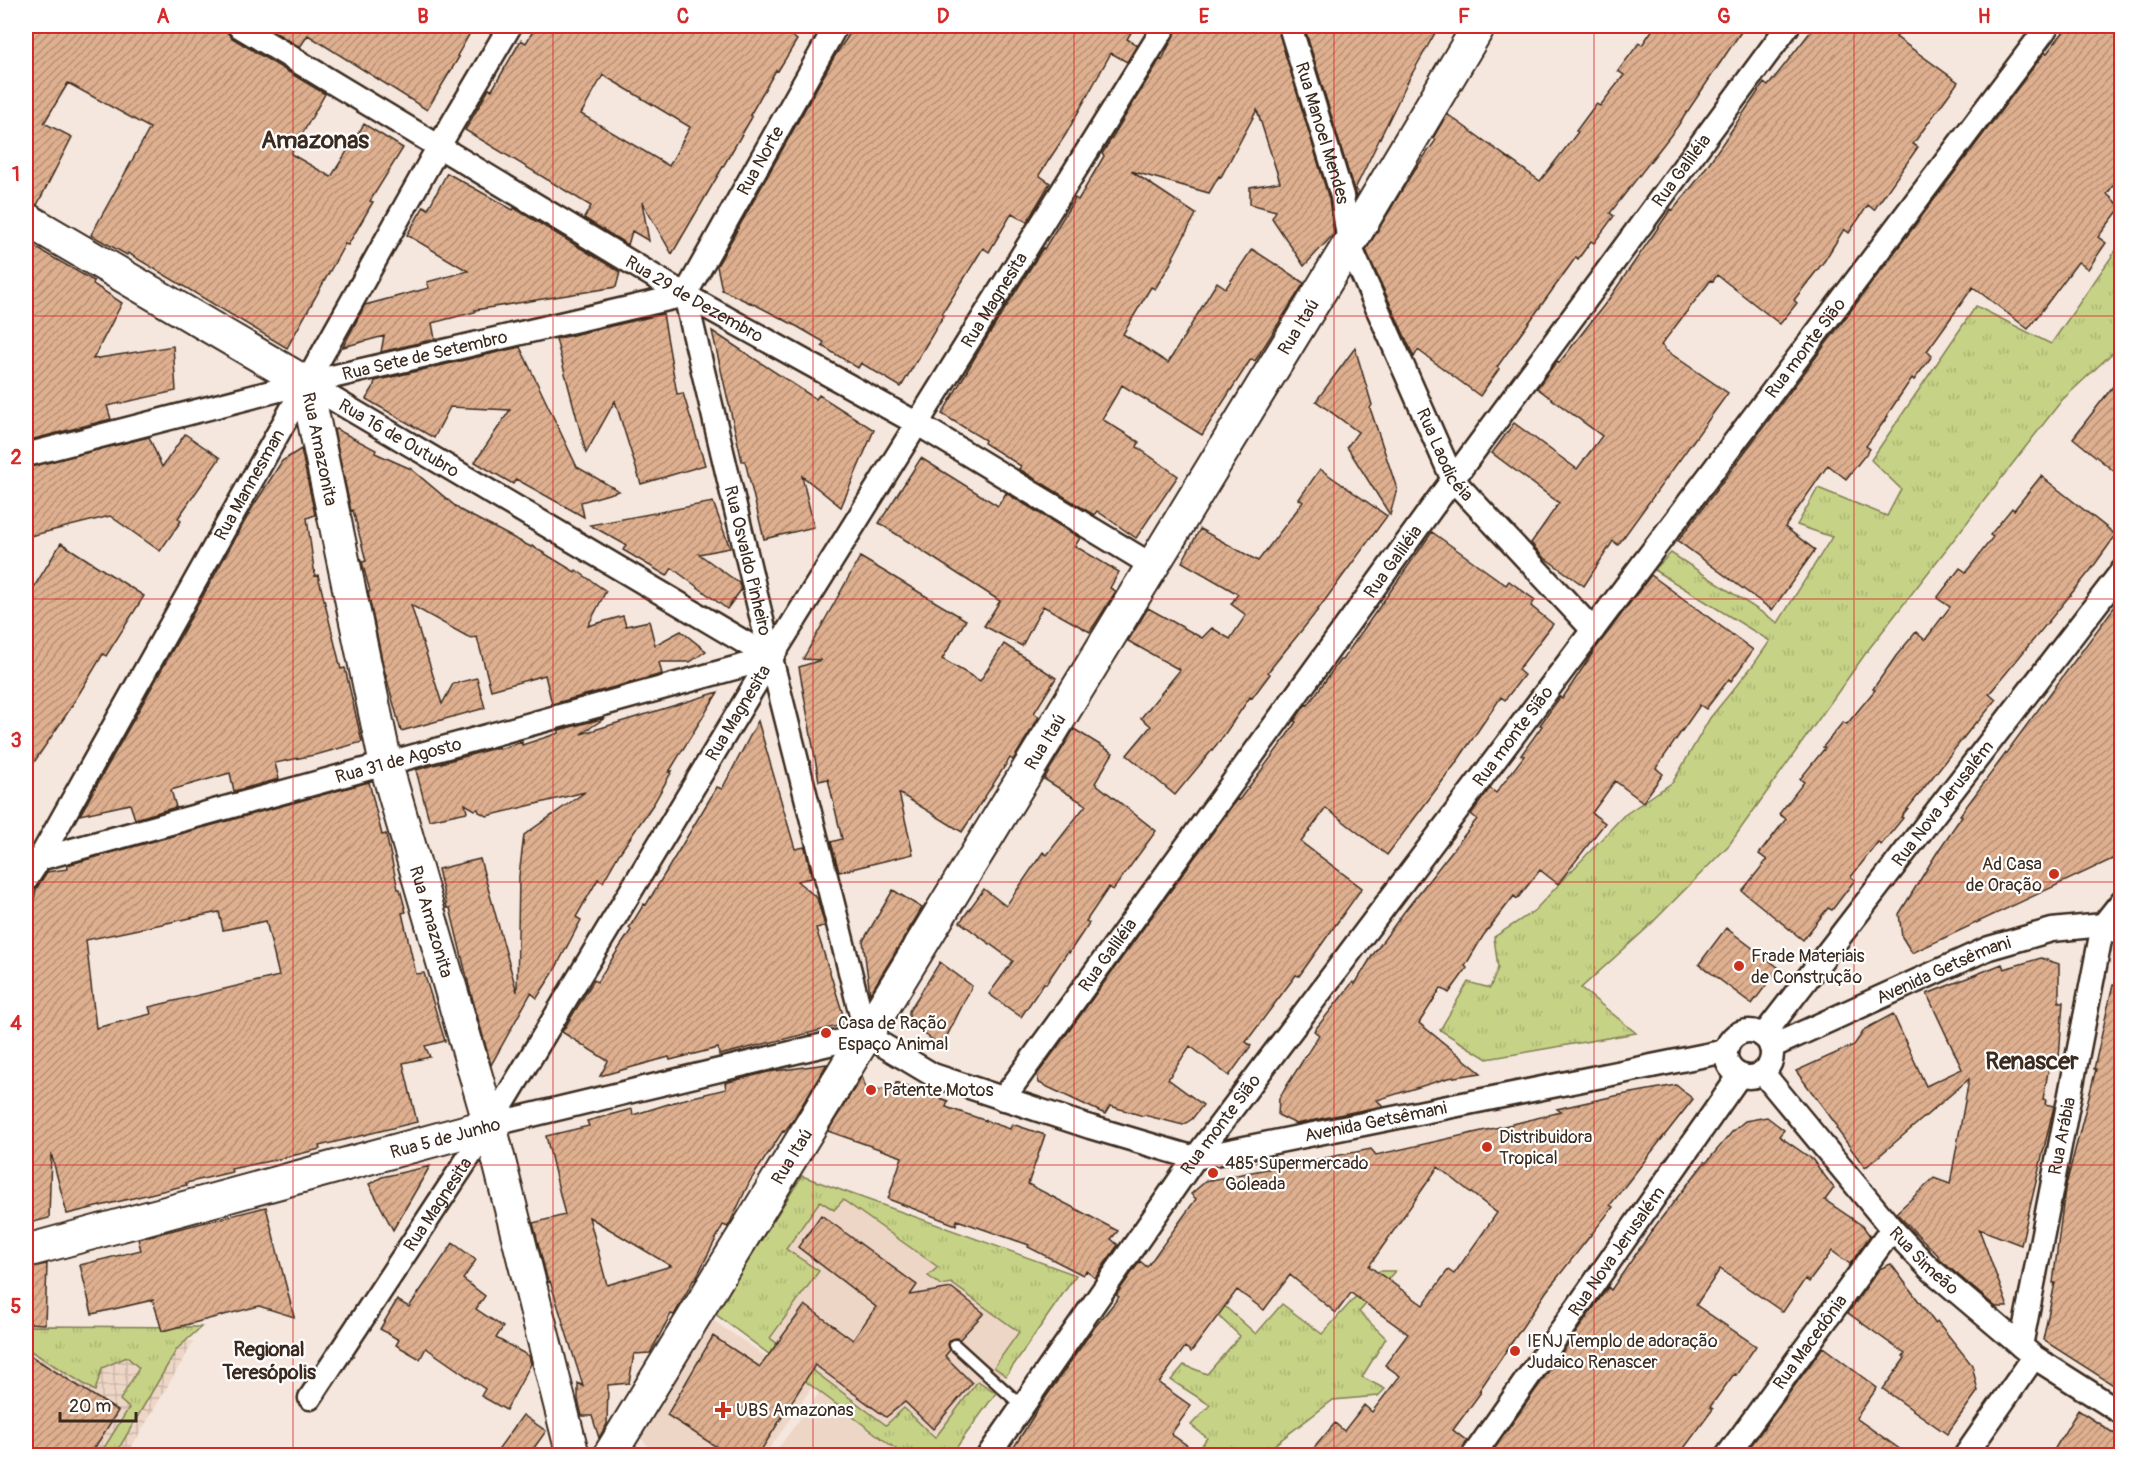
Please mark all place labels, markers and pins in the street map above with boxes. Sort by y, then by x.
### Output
place label: Ad Casa de Oração [1966,853,2042,897]
marker: Ad Casa de Oração [2047,867,2061,881]
place label: Frade Materiais de Construção [1751,945,1865,989]
marker: Frade Materiais de Construção [1732,959,1746,973]
place label: Casa de Ração Espaço Animal [838,1012,948,1056]
marker: Casa de Ração Espaço Animal [819,1026,833,1040]
place label: Patente Motos [883,1079,993,1102]
marker: Patente Motos [864,1083,878,1097]
place label: Distribuidora Tropical [1499,1126,1592,1170]
marker: Distribuidora Tropical [1480,1140,1494,1154]
place label: 485 Supermercado Goleada [1225,1152,1369,1196]
marker: 485 Supermercado Goleada [1206,1166,1220,1180]
place label: IENJ Templo de adoração Judaico Renascer [1527,1330,1718,1374]
marker: IENJ Templo de adoração Judaico Renascer [1508,1344,1522,1358]
place label: UBS Amazonas [736,1399,854,1422]
marker: UBS Amazonas [714,1401,732,1419]

